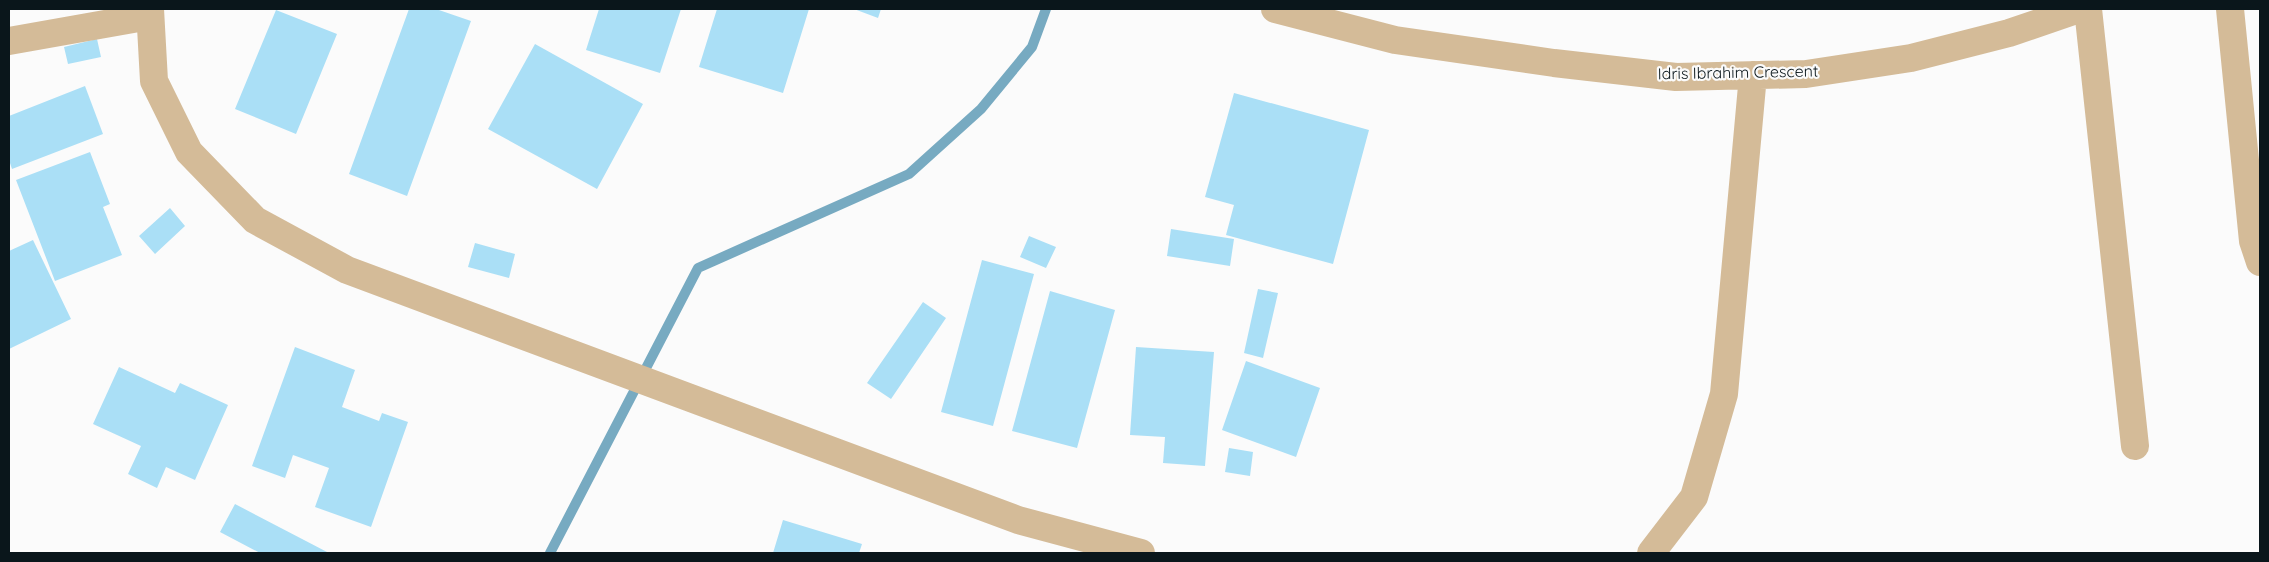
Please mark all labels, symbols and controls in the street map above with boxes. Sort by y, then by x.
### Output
street label: Idris Ibrahim Crescent [1657,61,1819,83]

